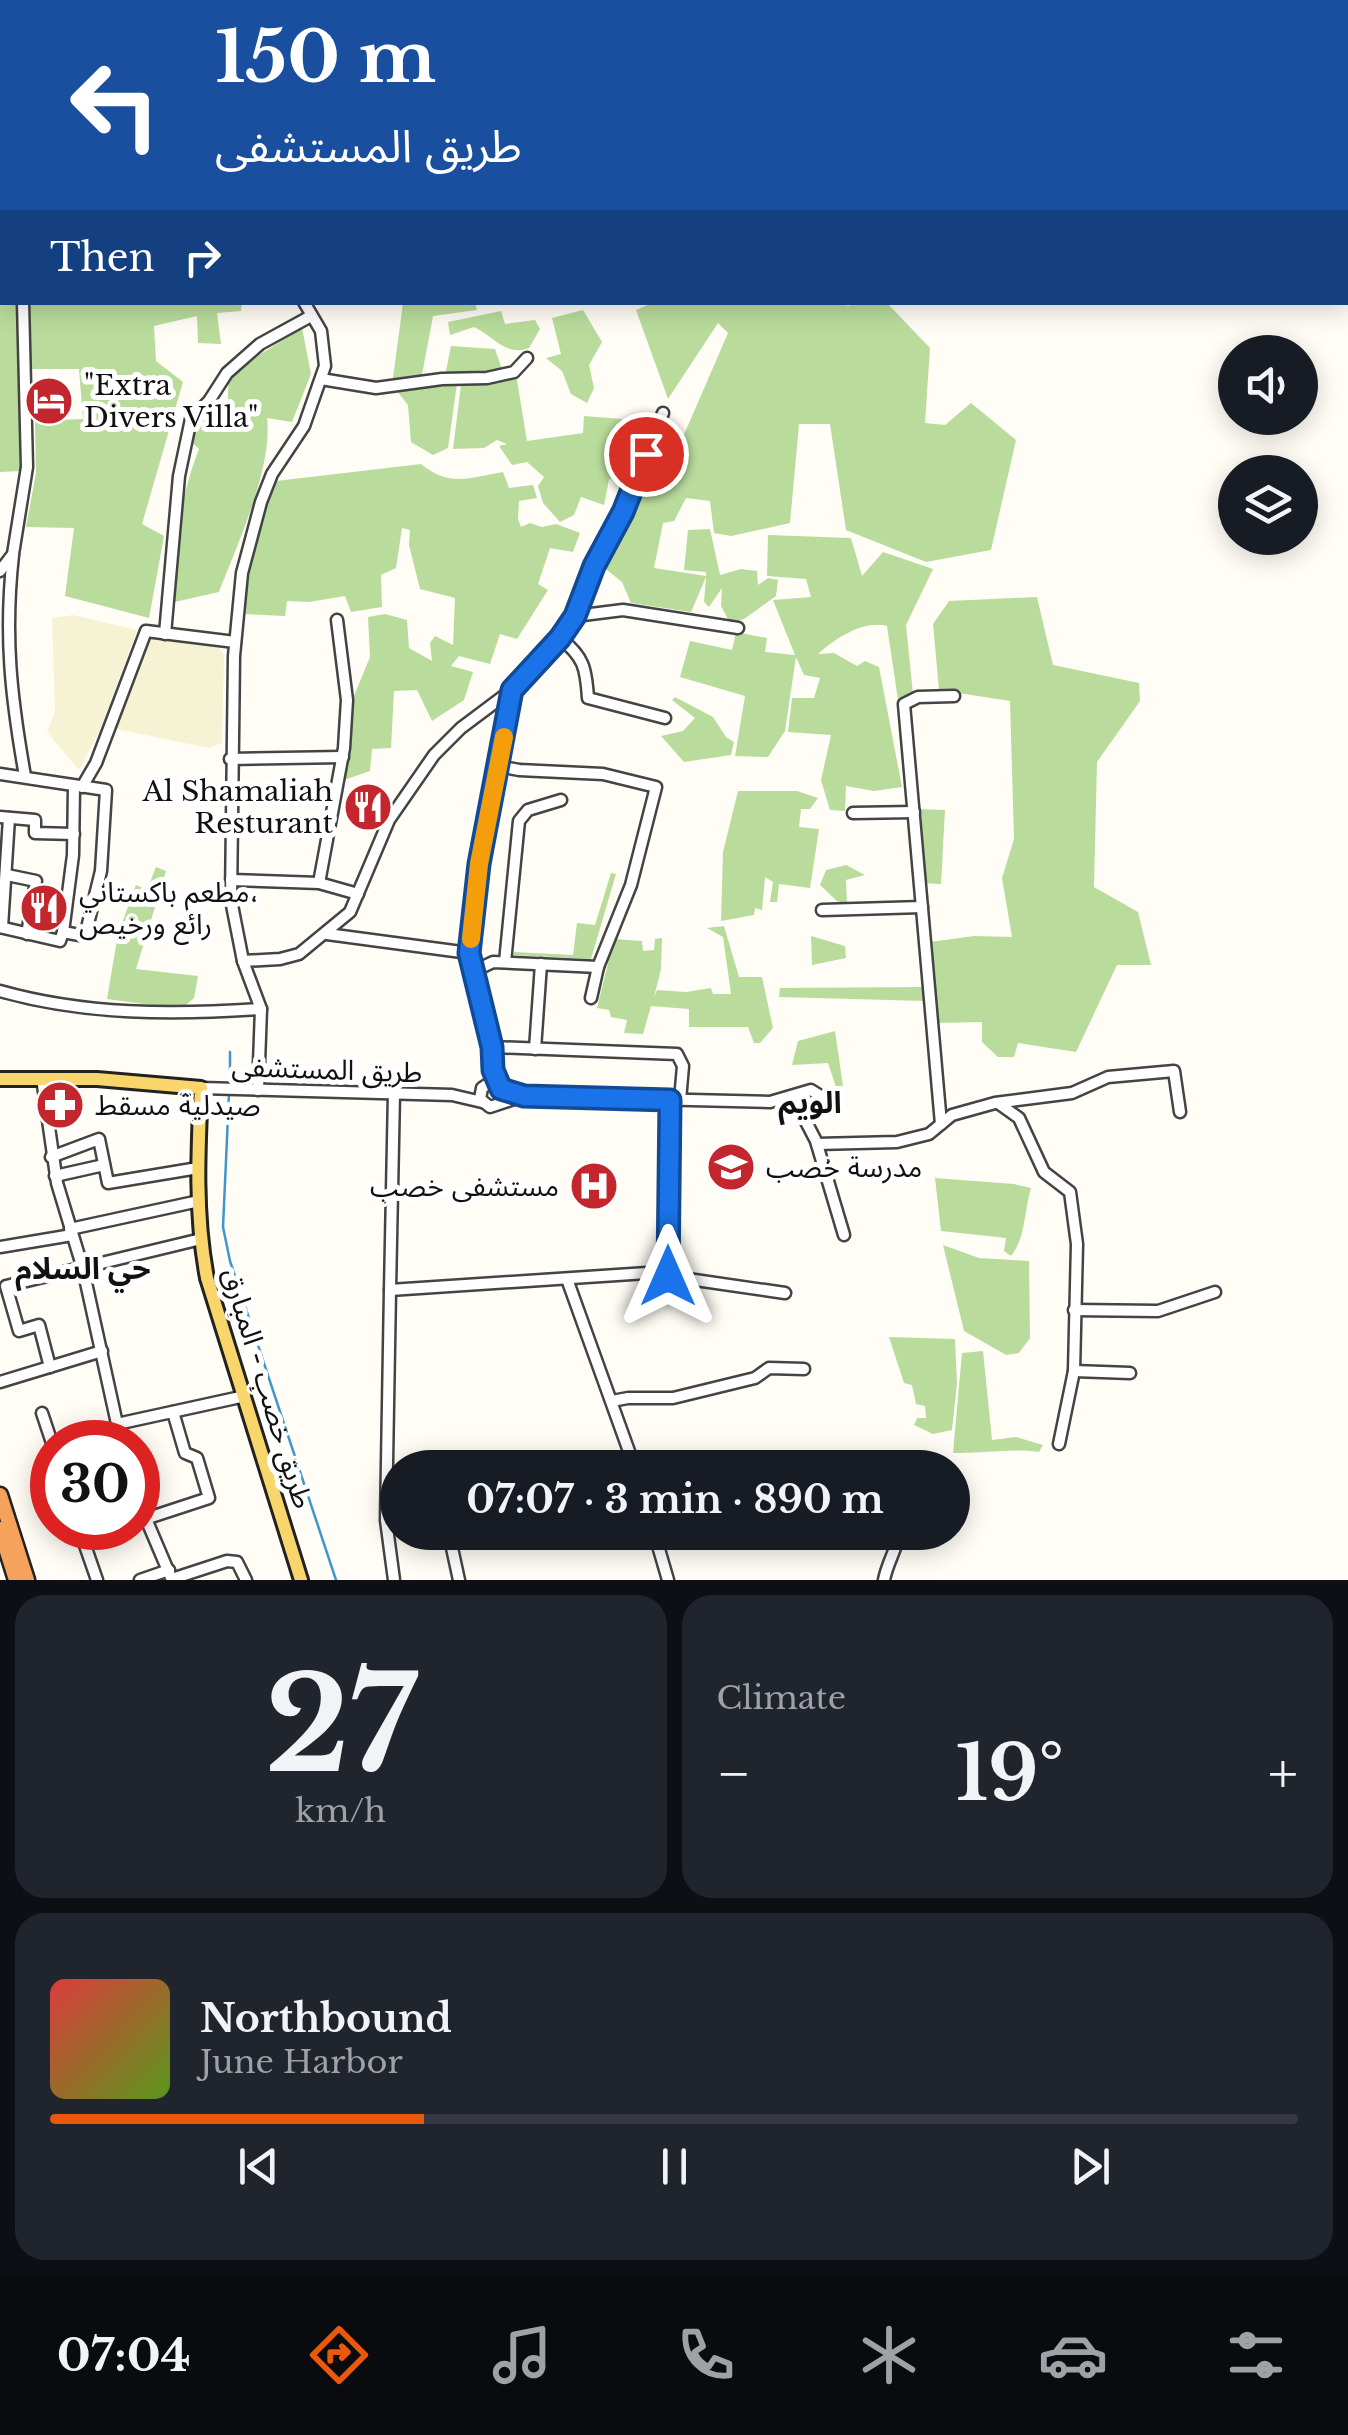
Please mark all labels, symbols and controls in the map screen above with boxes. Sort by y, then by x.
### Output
text: 150 m [215,14,436,101]
icon: left [50,40,180,170]
text: طريق المستشفى [215,118,522,174]
icon: right [175,230,230,285]
text: Then [50,234,155,281]
map controls [1218,335,1318,555]
button: sound [1218,335,1318,435]
place label: "Extra Divers Villa" [84,368,258,435]
hotel icon: "Extra Divers Villa" [23,375,75,427]
pin [604,412,689,497]
icon: arrive [619,427,674,482]
button: layers [1218,455,1318,555]
place label: Al Shamaliah Resturant [141,774,333,841]
restaurant icon: Al Shamaliah Resturant [342,781,394,833]
place label: مطعم باكستاني، رائع ورخيص [79,875,259,945]
restaurant icon: مطعم باكستاني، رائع ورخيص [18,882,70,934]
street label: طريق المستشفى [231,1049,423,1090]
pharmacy icon: صيدلية مسقط [34,1079,86,1131]
district label: الويم [778,1084,842,1126]
place label: صيدلية مسقط [95,1088,261,1123]
school or university icon: مدرسة خصب [705,1141,757,1193]
place label: مدرسة خصب [766,1150,922,1185]
hospital icon: مستشفى خصب [568,1160,620,1212]
place label: مستشفى خصب [370,1169,559,1204]
position arrow [616,1224,720,1328]
district label: حي السلام [15,1250,151,1293]
street label: طريق خصب - المبارق [214,1264,321,1513]
speed limit sign: 30 [30,1420,160,1550]
text: 07:07 · 3 min · 890 m [466,1476,884,1523]
text: 27 [265,1645,417,1806]
text: Climate [717,1678,846,1718]
text: 19° [955,1727,1064,1820]
text: − [717,1740,751,1808]
text: + [1268,1740,1298,1808]
text: km/h [295,1791,386,1831]
text: Northbound [200,1995,452,2042]
text: June Harbor [200,2042,403,2082]
icon: previous [231,2139,286,2194]
icon: pause [647,2139,702,2194]
icon: next [1063,2139,1118,2194]
icon: directions [304,2320,374,2390]
icon: music [487,2320,557,2390]
icon: phone [671,2320,741,2390]
icon: climate [854,2320,924,2390]
icon: car [1038,2320,1108,2390]
icon: filters [1221,2320,1291,2390]
text: 07:04 [57,2327,191,2383]

